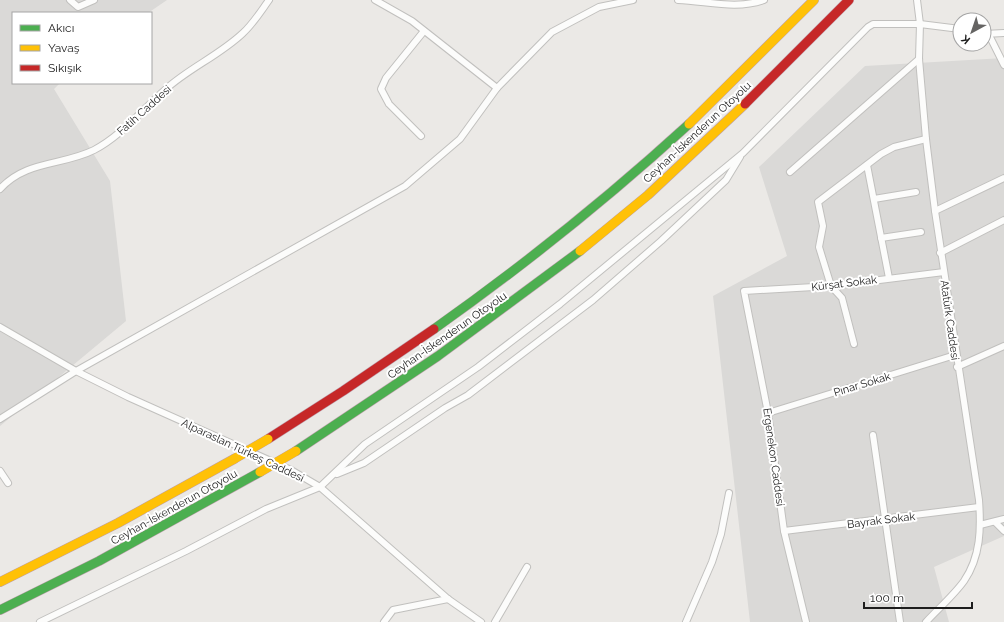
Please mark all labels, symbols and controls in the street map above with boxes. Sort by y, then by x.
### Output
legend [12,12,152,84]
north arrow [952,12,992,52]
text: Akıcı [48,21,74,35]
text: K [958,32,973,47]
text: Yavaş [48,41,80,55]
text: Sıkışık [48,61,82,75]
street label: Ceyhan-İskenderun Otoyolu [641,79,754,186]
street label: Fatih Caddesi [115,83,174,138]
street label: Kürşat Sokak [811,273,878,294]
street label: Atatürk Caddesi [937,279,962,361]
street label: Ceyhan-İskenderun Otoyolu [385,289,509,382]
street label: Pınar Sokak [832,370,892,399]
street label: Ergenekon Caddesi [760,407,787,507]
street label: Alparaslan Türkeş Caddesi [179,416,306,485]
street label: Ceyhan-İskenderun Otoyolu [109,467,240,548]
street label: Bayrak Sokak [846,510,916,531]
scale bar [864,584,972,610]
text: 100 m [870,591,904,605]

